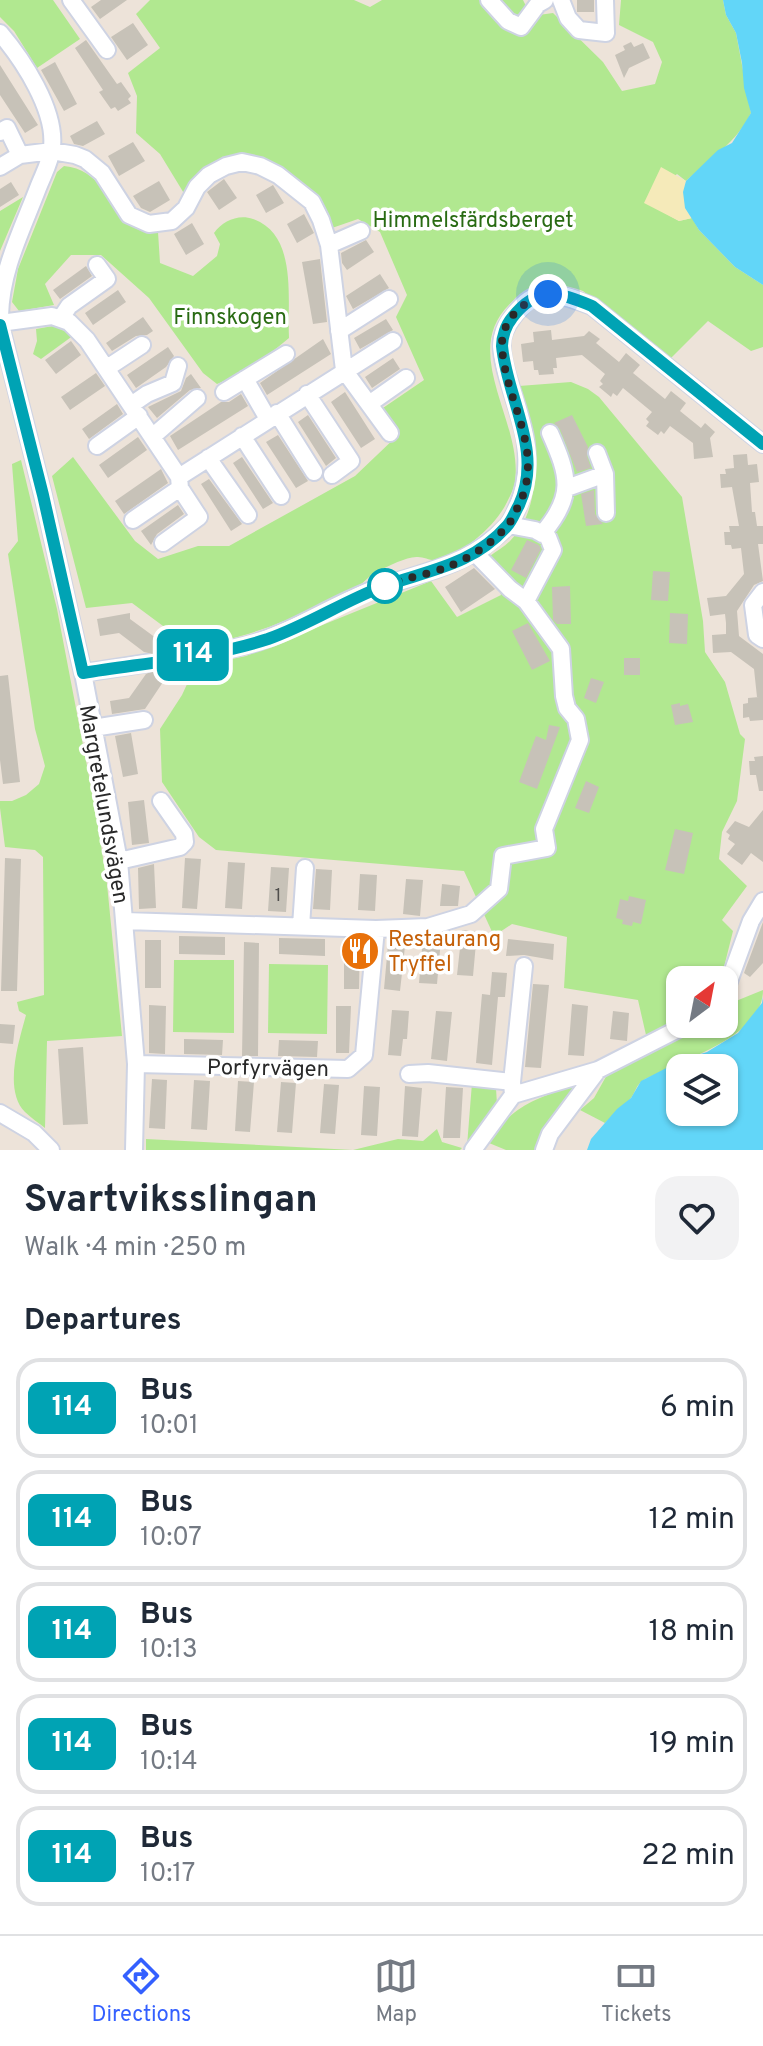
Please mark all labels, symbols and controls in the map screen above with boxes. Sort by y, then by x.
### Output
park label: Himmelsfärdsberget [372,208,574,235]
your location [528,274,568,314]
park label: Finnskogen [173,305,287,332]
unlabelled marker [368,569,402,603]
line badge: 114 [147,629,239,681]
text: 114 [173,637,213,673]
street label: Margretelundsvägen [72,703,133,906]
house number: 1 [275,885,281,908]
place label: Restaurang Tryffel [388,927,501,979]
restaurant icon: Restaurang Tryffel [339,930,381,972]
north arrow [666,966,738,1038]
map controls [666,966,738,1126]
button: layers [666,1054,738,1126]
street label: Porfyrvägen [207,1055,329,1084]
button: heart [655,1176,739,1260]
text: Svartviksslingan [24,1177,318,1226]
text: Walk · 4 min · 250 m [24,1232,246,1265]
text: Departures [24,1303,182,1340]
text: Bus [140,1373,193,1410]
text: 114 [52,1390,92,1426]
text: 6 min [660,1390,735,1427]
text: 10:01 [140,1410,199,1443]
text: Bus [140,1485,193,1522]
text: 114 [52,1502,92,1538]
text: 12 min [648,1502,735,1539]
text: 10:07 [140,1522,202,1555]
text: Bus [140,1597,193,1634]
text: 114 [52,1614,92,1650]
text: 18 min [649,1614,735,1651]
text: 10:13 [140,1634,198,1667]
text: Bus [140,1709,193,1746]
text: 114 [52,1726,92,1762]
text: 19 min [649,1726,735,1763]
text: 10:14 [140,1746,198,1779]
text: Bus [140,1821,193,1858]
text: 114 [52,1838,92,1874]
text: 22 min [641,1838,735,1875]
text: 10:17 [140,1858,195,1891]
tab: Directions [91,1954,191,2029]
tab: Map [374,1954,418,2029]
tab: Tickets [601,1954,672,2029]

